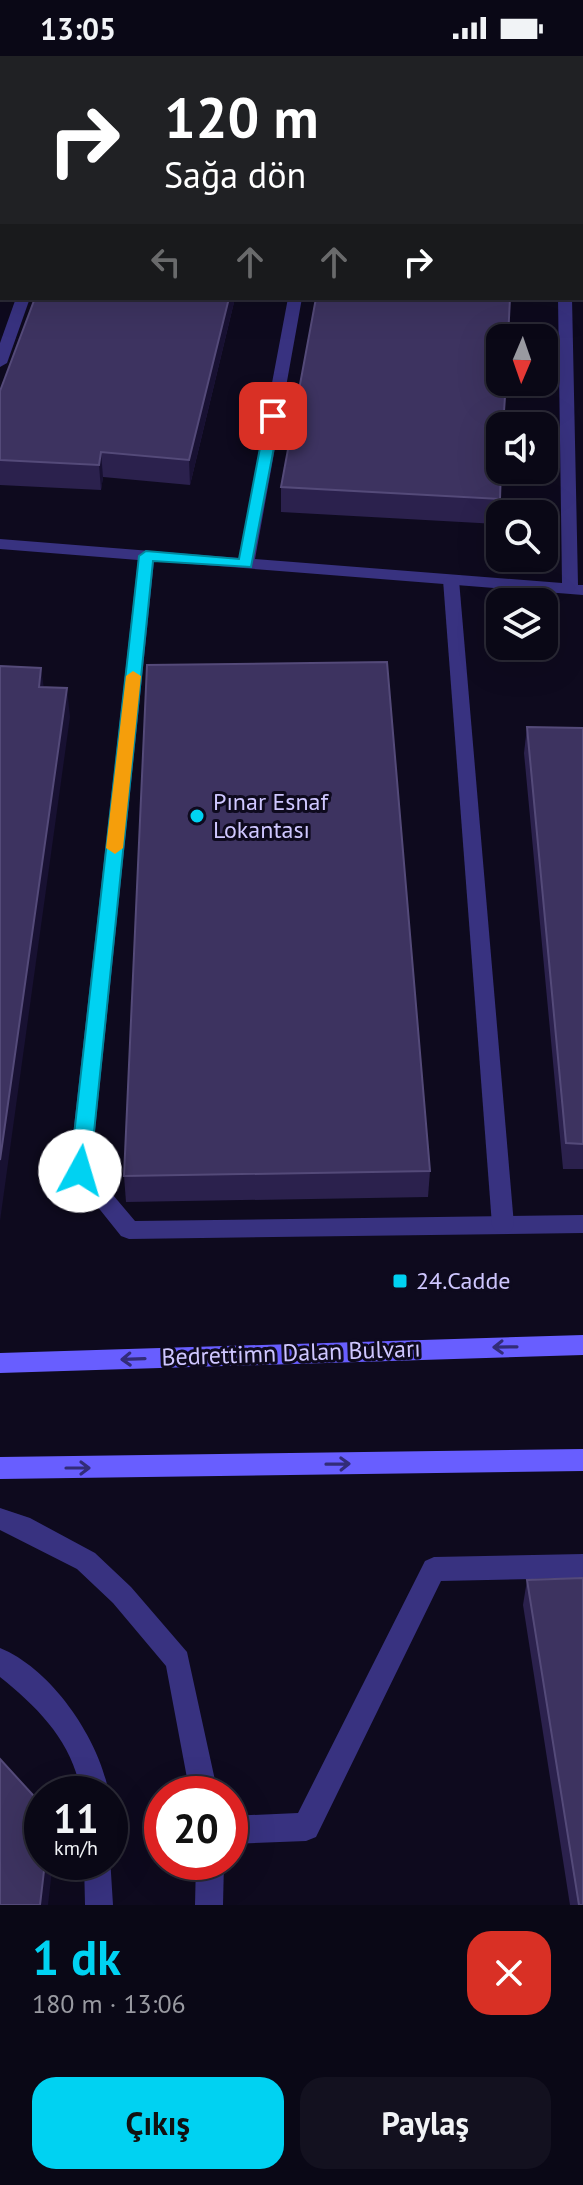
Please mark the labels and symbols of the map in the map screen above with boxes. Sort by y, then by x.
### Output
north arrow [486,324,558,396]
pin [239,382,307,450]
place label: Pınar Esnaf Lokantası [213,786,329,845]
marker: Pınar Esnaf Lokantası [188,807,206,825]
position arrow [38,1129,122,1213]
place label: 24.Cadde [416,1265,511,1296]
marker: 24.Cadde [391,1272,409,1290]
street label: Bedrettimn Dalan Bulvarı [161,1332,421,1373]
one-way arrow [492,1339,519,1354]
one-way arrow [120,1351,147,1366]
one-way arrow [324,1456,351,1472]
one-way arrow [64,1460,91,1476]
speed limit sign: 20 [144,1776,248,1880]

